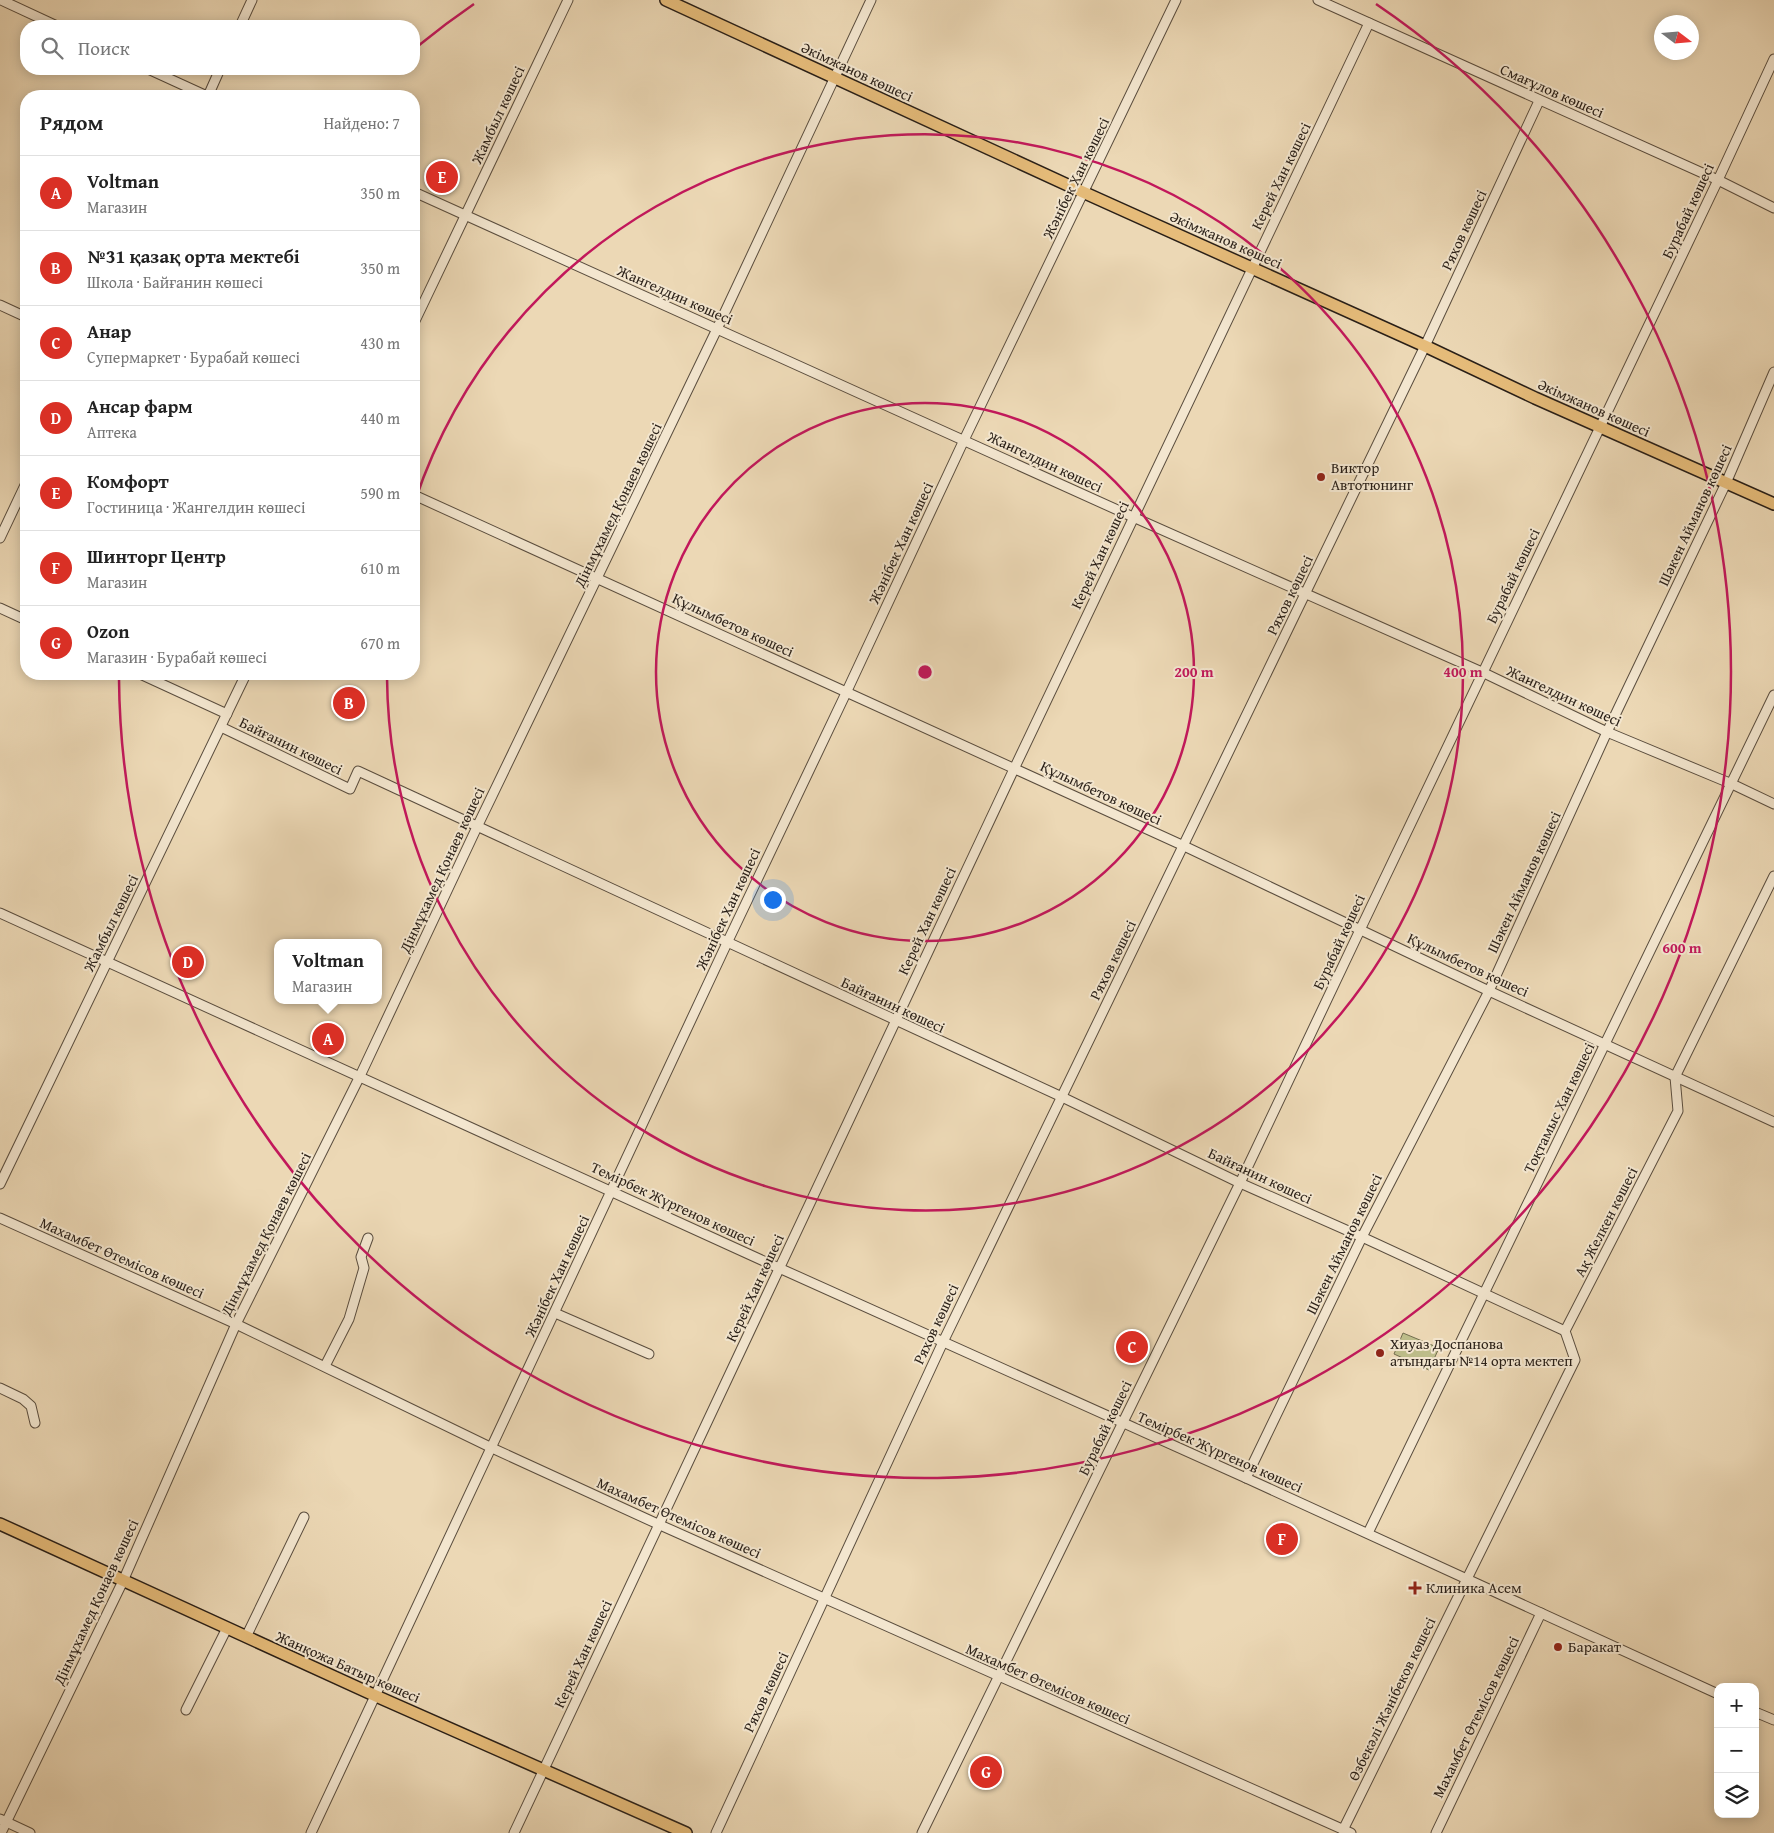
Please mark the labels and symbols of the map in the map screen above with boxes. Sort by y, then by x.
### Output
north arrow [1654,15,1699,60]
street label: Әкімжанов көшесі [798,36,916,107]
street label: Смағұлов көшесі [1497,58,1607,123]
street label: Жамбыл көшесі [465,62,529,168]
street label: Жәнібек Хан көшесі [1037,114,1114,243]
street label: Керей Хан көшесі [1246,119,1316,233]
pin: E [426,158,458,196]
street label: Бурабай көшесі [1656,160,1719,262]
street label: Ряхов көшесі [1436,186,1491,273]
street label: Әкімжанов көшесі [1167,205,1286,274]
street label: Жангелдин көшесі [613,259,736,329]
street label: Әкімжанов көшесі [1535,373,1654,442]
street label: Дінмұхамед Қонаев көшесі [568,419,667,591]
street label: Жангелдин көшесі [983,425,1106,497]
street label: Шәкен Айманов көшесі [1652,441,1737,589]
place label: Виктор Автотюнинг [1331,457,1414,495]
marker: Виктор Автотюнинг [1315,471,1327,483]
street label: Жәнібек Хан көшесі [863,478,938,608]
street label: Керей Хан көшесі [1065,497,1134,612]
street label: Бурабай көшесі [1480,525,1545,627]
street label: Ряхов көшесі [1261,551,1318,638]
street label: Құлымбетов көшесі [669,587,797,662]
street label: Жангелдин көшесі [1502,659,1625,731]
text: 200 m [1174,661,1214,682]
text: 400 m [1443,661,1483,682]
centre of rings [916,663,934,681]
pin: B [333,684,365,722]
street label: Байғанин көшесі [236,711,346,780]
street label: Құлымбетов көшесі [1037,755,1165,830]
street label: Дінмұхамед Қонаев көшесі [393,784,489,957]
street label: Шәкен Айманов көшесі [1481,808,1566,956]
street label: Жәнібек Хан көшесі [690,844,765,974]
street label: Керей Хан көшесі [892,863,961,978]
street label: Жамбыл көшесі [78,871,143,976]
your location [760,887,786,913]
street label: Бурабай көшесі [1307,891,1370,993]
street label: Ряхов көшесі [1084,916,1141,1003]
street label: Құлымбетов көшесі [1404,927,1532,1002]
text: 600 m [1662,937,1702,958]
pin: D [172,943,204,981]
street label: Байғанин көшесі [838,971,949,1038]
pin: A [312,1020,344,1058]
street label: Тоқтамыс Хан көшесі [1518,1039,1599,1177]
street label: Байғанин көшесі [1205,1142,1316,1209]
street label: Дінмұхамед Қонаев көшесі [215,1149,316,1320]
street label: Темірбек Жүргенов көшесі [588,1156,759,1251]
street label: Ақ Желкен көшесі [1569,1163,1642,1280]
street label: Шәкен Айманов көшесі [1300,1170,1387,1318]
street label: Жәнібек Хан көшесі [519,1211,594,1341]
street label: Махамбет Өтемісов көшесі [37,1212,208,1303]
street label: Керей Хан көшесі [720,1230,789,1345]
street label: Ряхов көшесі [908,1280,963,1367]
pin: C [1116,1328,1148,1366]
place label: Хиуаз Доспанова атындағы №14 орта мектеп [1390,1333,1573,1371]
marker: Хиуаз Доспанова атындағы №14 орта мектеп [1374,1347,1386,1359]
street label: Бурабай көшесі [1072,1377,1137,1479]
street label: Темірбек Жүргенов көшесі [1134,1406,1306,1497]
street label: Махамбет Өтемісов көшесі [594,1472,765,1563]
street label: Дінмұхамед Қонаев көшесі [47,1516,143,1689]
pin: F [1266,1520,1298,1558]
place label: Клиника Асем [1426,1577,1522,1598]
marker: Клиника Асем [1408,1581,1422,1595]
street label: Керей Хан көшесі [548,1596,617,1711]
street label: Өзбекәлі Жәнібеков көшесі [1343,1613,1440,1784]
street label: Жанқожа Батыр көшесі [272,1625,424,1708]
street label: Махамбет Өтемісов көшесі [1427,1632,1524,1801]
place label: Баракат [1568,1636,1622,1657]
street label: Махамбет Өтемісов көшесі [963,1638,1134,1729]
marker: Баракат [1552,1641,1564,1653]
street label: Ряхов көшесі [738,1648,793,1735]
pin: G [970,1753,1002,1791]

